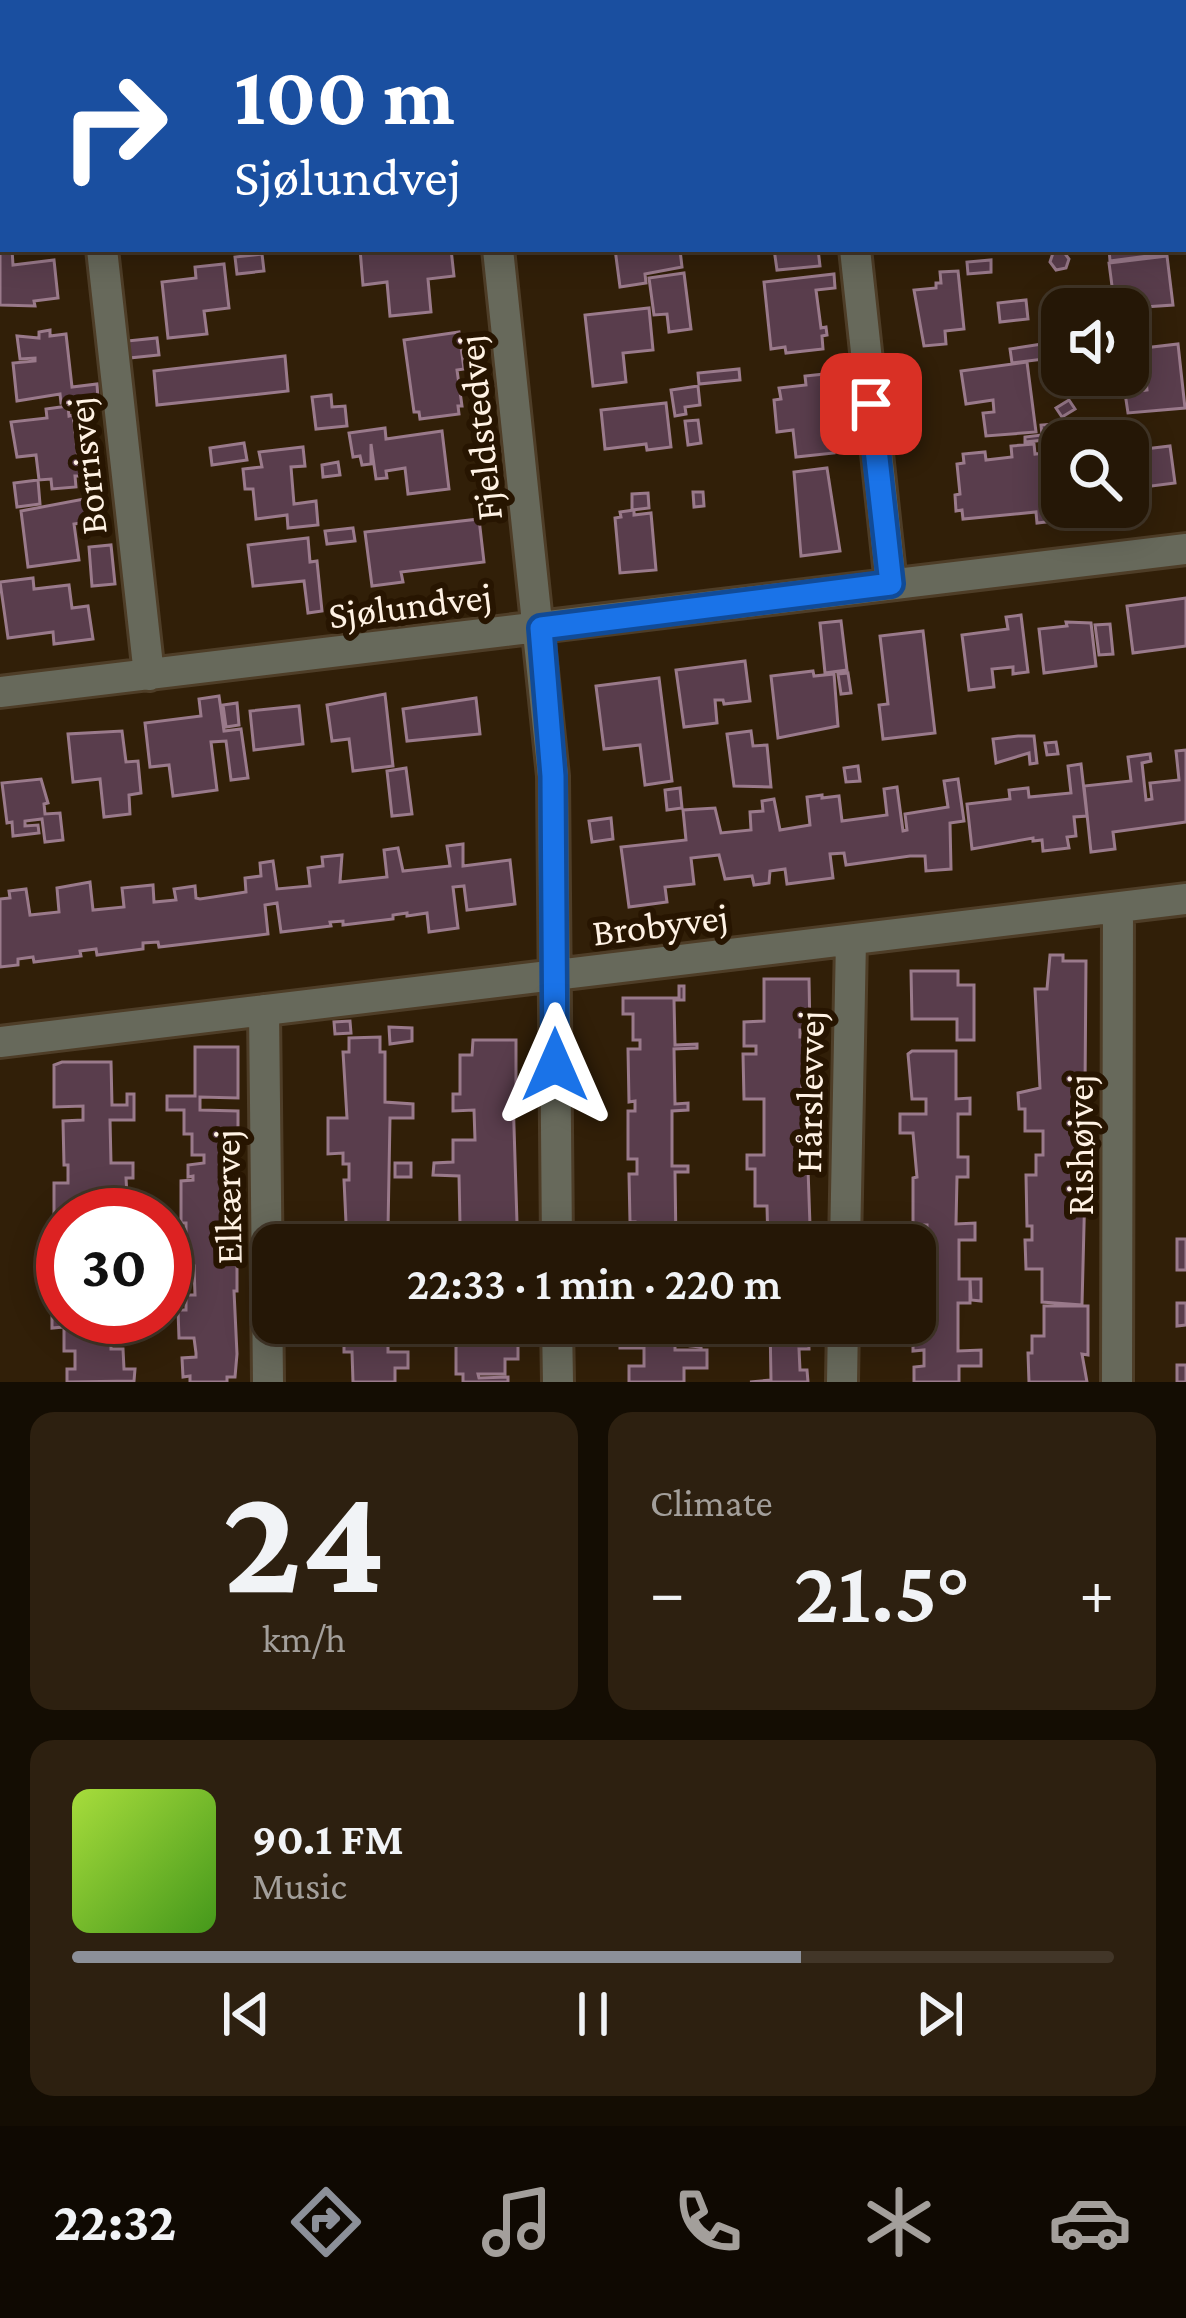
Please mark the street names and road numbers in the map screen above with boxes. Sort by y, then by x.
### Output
street label: Fjeldstedvej [448,333,512,523]
street label: Borrisvej [57,395,117,537]
street label: Sjølundvej [326,574,494,638]
street label: Brobyvej [590,894,731,956]
street label: Hårslevvej [786,1010,834,1174]
street label: Rishøjvej [1058,1074,1103,1216]
street label: Elkærvej [204,1129,252,1265]

